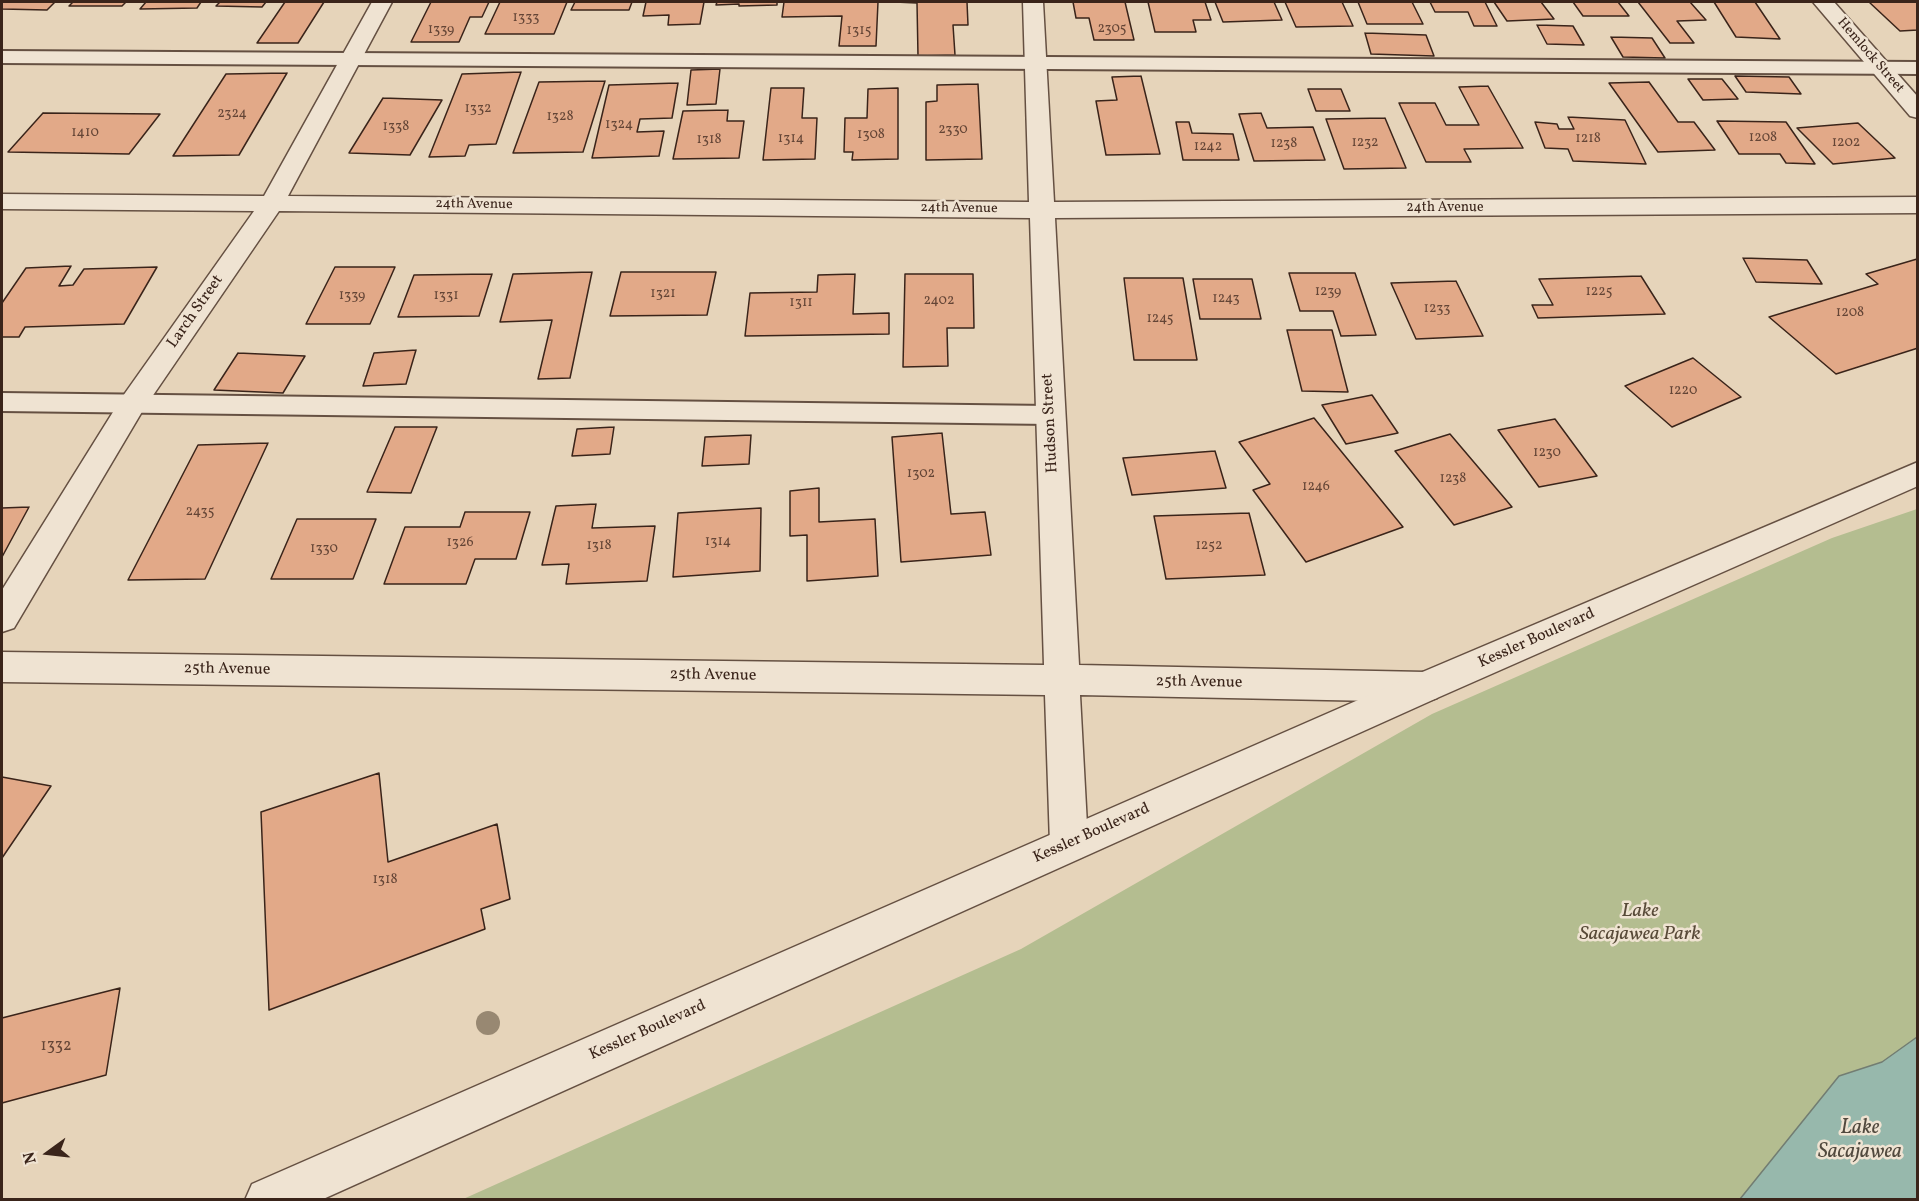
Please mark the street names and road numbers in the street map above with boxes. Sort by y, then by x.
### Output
street label: Hemlock Street [1833,15,1907,97]
street label: 24th Avenue [435,196,513,214]
street label: 24th Avenue [920,200,998,218]
street label: 24th Avenue [1406,200,1484,216]
street label: Larch Street [164,272,228,352]
street label: Hudson Street [1039,372,1063,474]
street label: Kessler Boulevard [1476,605,1598,673]
street label: 25th Avenue [183,660,271,680]
street label: 25th Avenue [669,666,757,686]
street label: 25th Avenue [1155,673,1243,693]
street label: Kessler Boulevard [1031,800,1153,868]
street label: Kessler Boulevard [587,997,709,1065]

